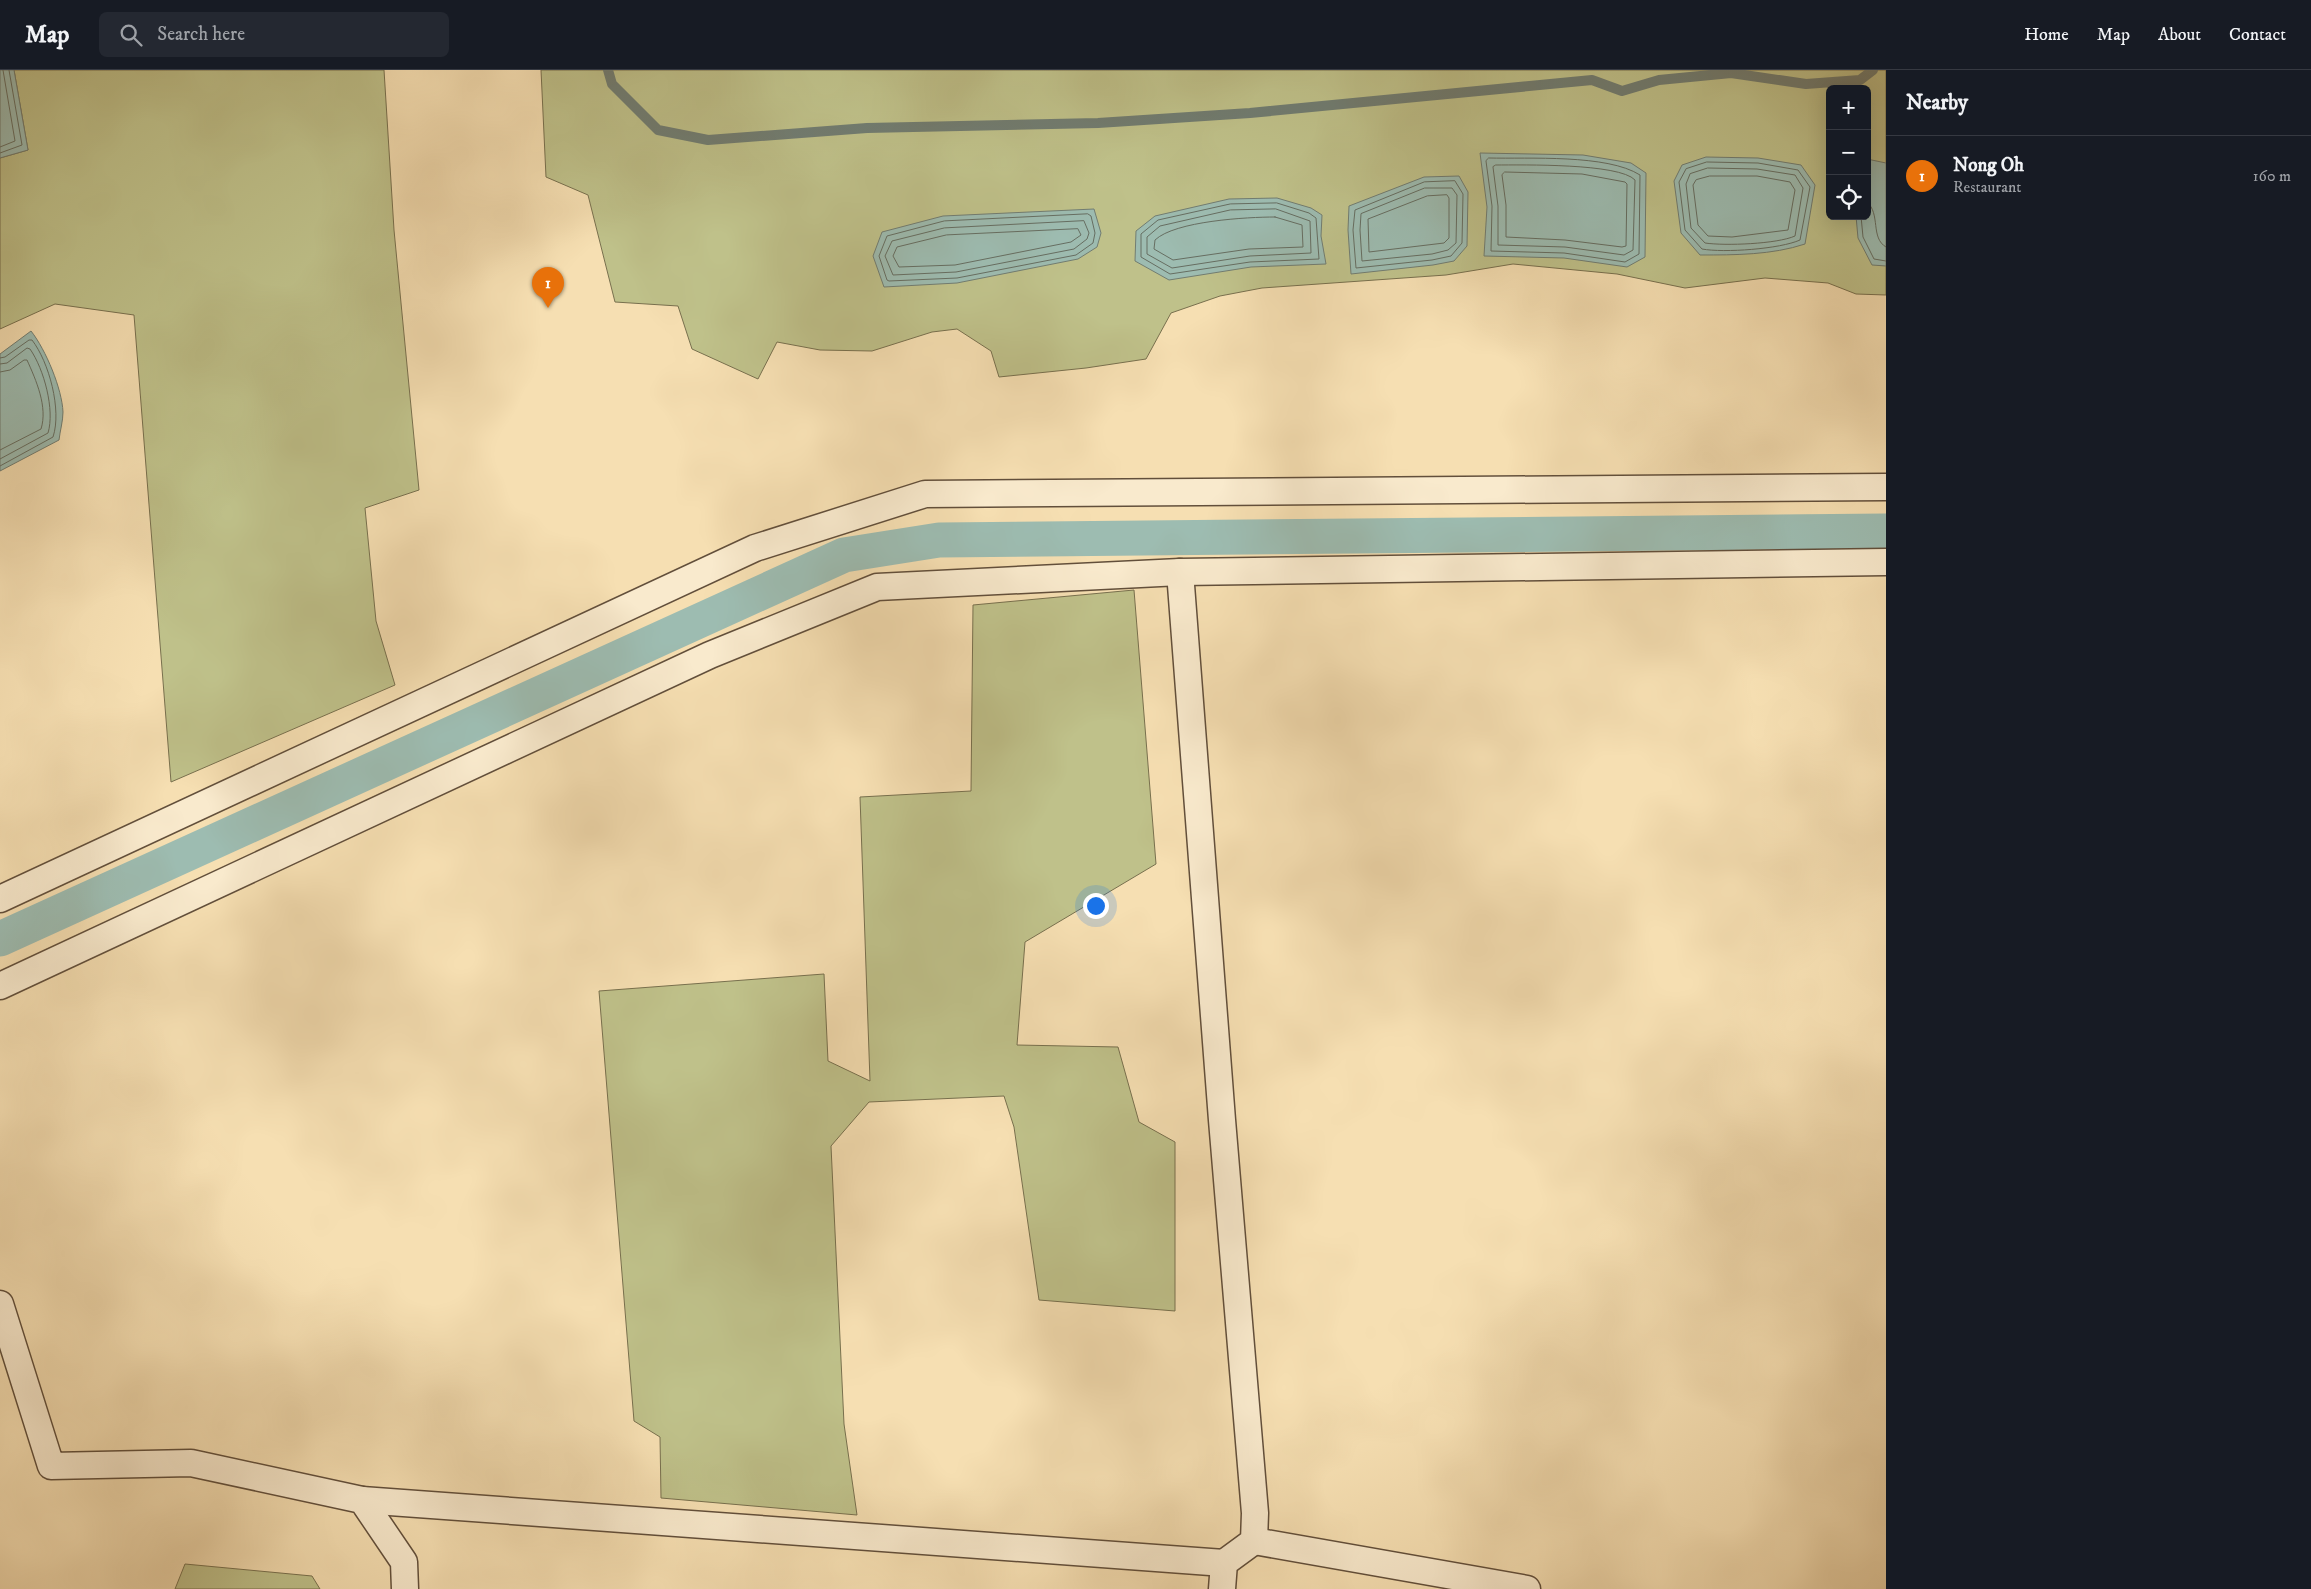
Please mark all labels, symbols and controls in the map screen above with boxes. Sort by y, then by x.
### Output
search box [99,12,449,57]
text: Map [25,20,69,50]
icon: search [117,21,145,49]
text: Search here [157,23,245,46]
text: Home [2024,24,2069,46]
text: Map [2097,24,2130,46]
text: About [2158,24,2201,46]
text: Contact [2229,24,2286,46]
map controls [1826,85,1871,220]
button: + [1826,85,1871,130]
text: Nearby [1906,90,1968,116]
button: − [1826,130,1871,175]
text: Nong Oh [1953,154,2024,177]
text: 1 [1919,166,1925,186]
text: 160 m [2253,166,2291,186]
button: locate [1826,175,1871,220]
text: Restaurant [1953,177,2021,197]
pin: 1 [532,267,564,308]
your location [1083,893,1109,919]

